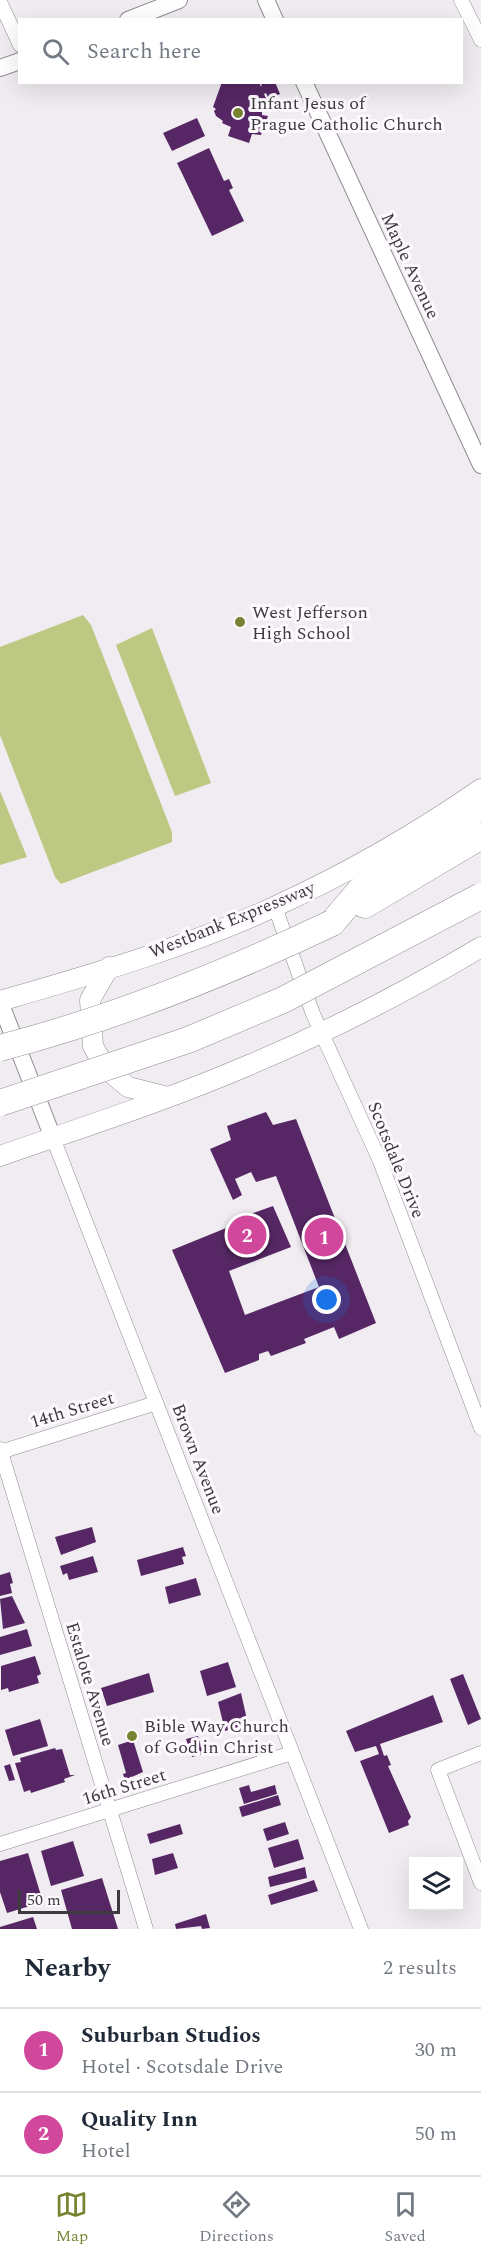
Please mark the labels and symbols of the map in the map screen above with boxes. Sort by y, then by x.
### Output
place label: Infant Jesus of Prague Catholic Church [250,90,443,138]
marker: Infant Jesus of Prague Catholic Church [231,106,245,120]
street label: Maple Avenue [374,209,446,323]
place label: West Jefferson High School [252,599,368,647]
marker: West Jefferson High School [233,615,247,629]
street label: Westbank Expressway [145,874,320,966]
street label: Scotsdale Drive [360,1098,432,1222]
pin: 2 [228,1212,266,1258]
pin: 1 [304,1214,344,1260]
your location [312,1285,341,1314]
street label: 14th Street [27,1384,117,1436]
street label: Brown Avenue [164,1400,232,1518]
street label: Estalote Avenue [58,1619,122,1749]
place label: Bible Way Church of God in Christ [144,1713,289,1761]
marker: Bible Way Church of God in Christ [125,1729,139,1743]
street label: 16th Street [79,1761,169,1813]
scale bar [18,1887,120,1914]

